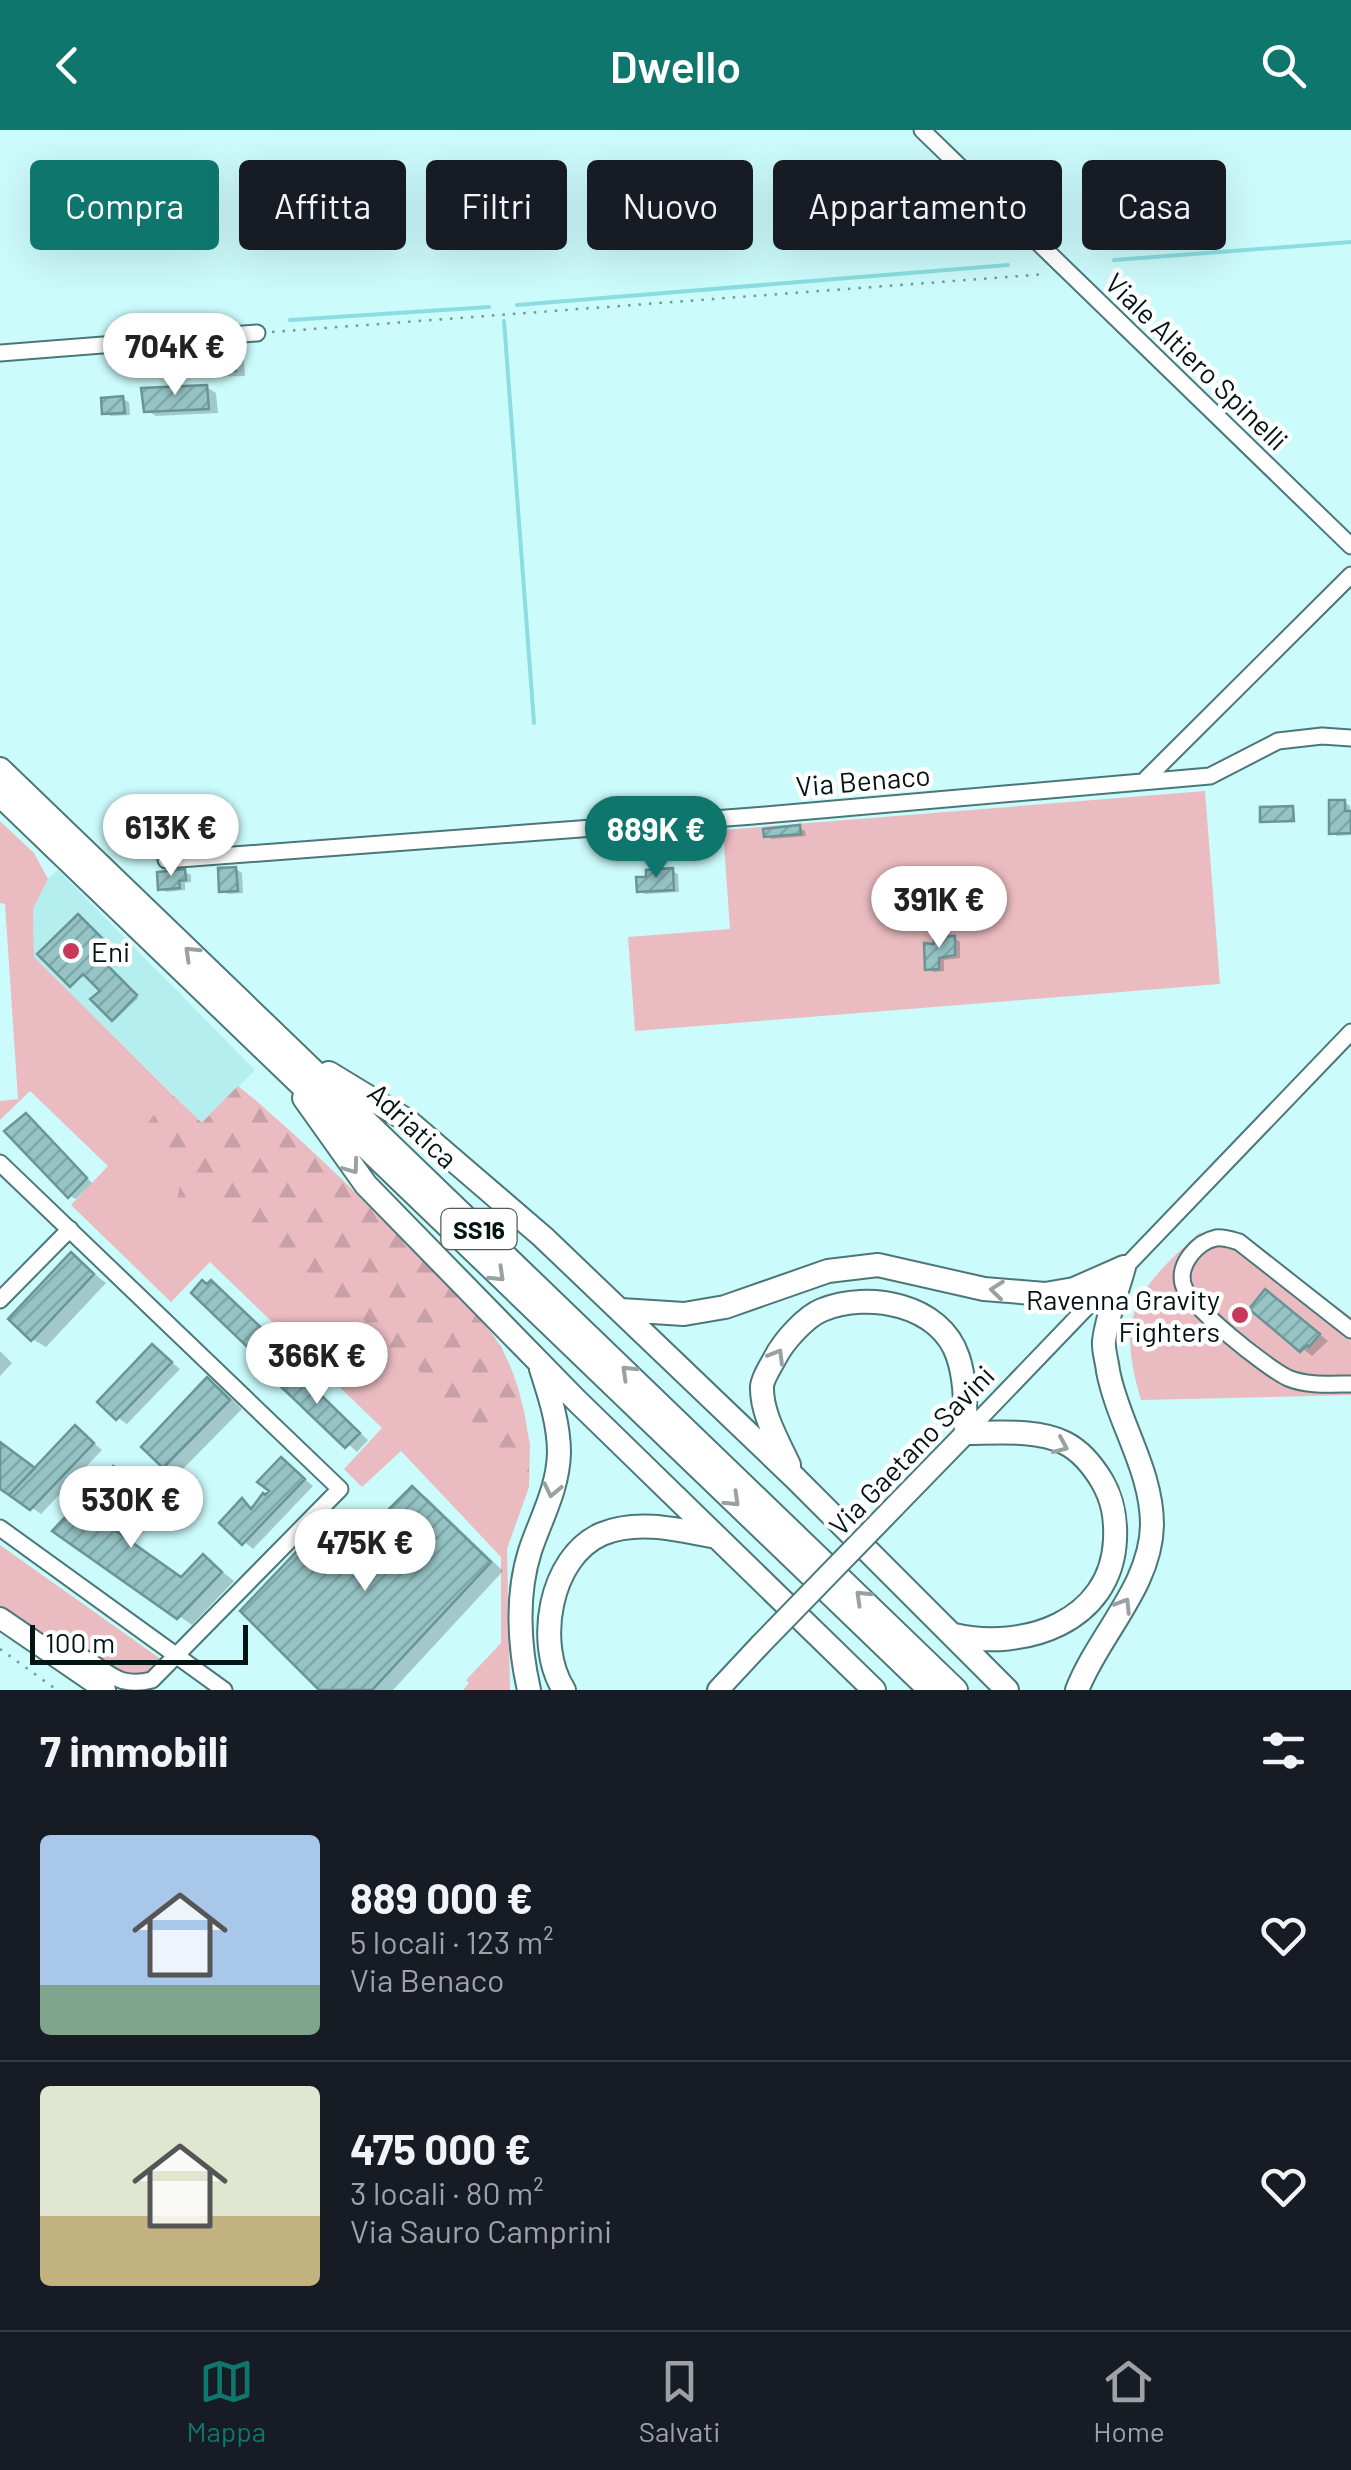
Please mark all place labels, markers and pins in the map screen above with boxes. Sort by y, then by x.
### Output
pin: 704K € [94,313,256,398]
pin: 613K € [90,794,252,879]
pin: 889K € [575,796,737,881]
pin: 391K € [858,866,1020,951]
place label: Eni [91,934,130,968]
marker: Eni [60,940,82,962]
place label: Ravenna Gravity Fighters [1026,1282,1220,1348]
marker: Ravenna Gravity Fighters [1229,1304,1251,1326]
pin: 366K € [236,1322,398,1407]
pin: 530K € [50,1466,212,1551]
pin: 475K € [284,1509,446,1594]

